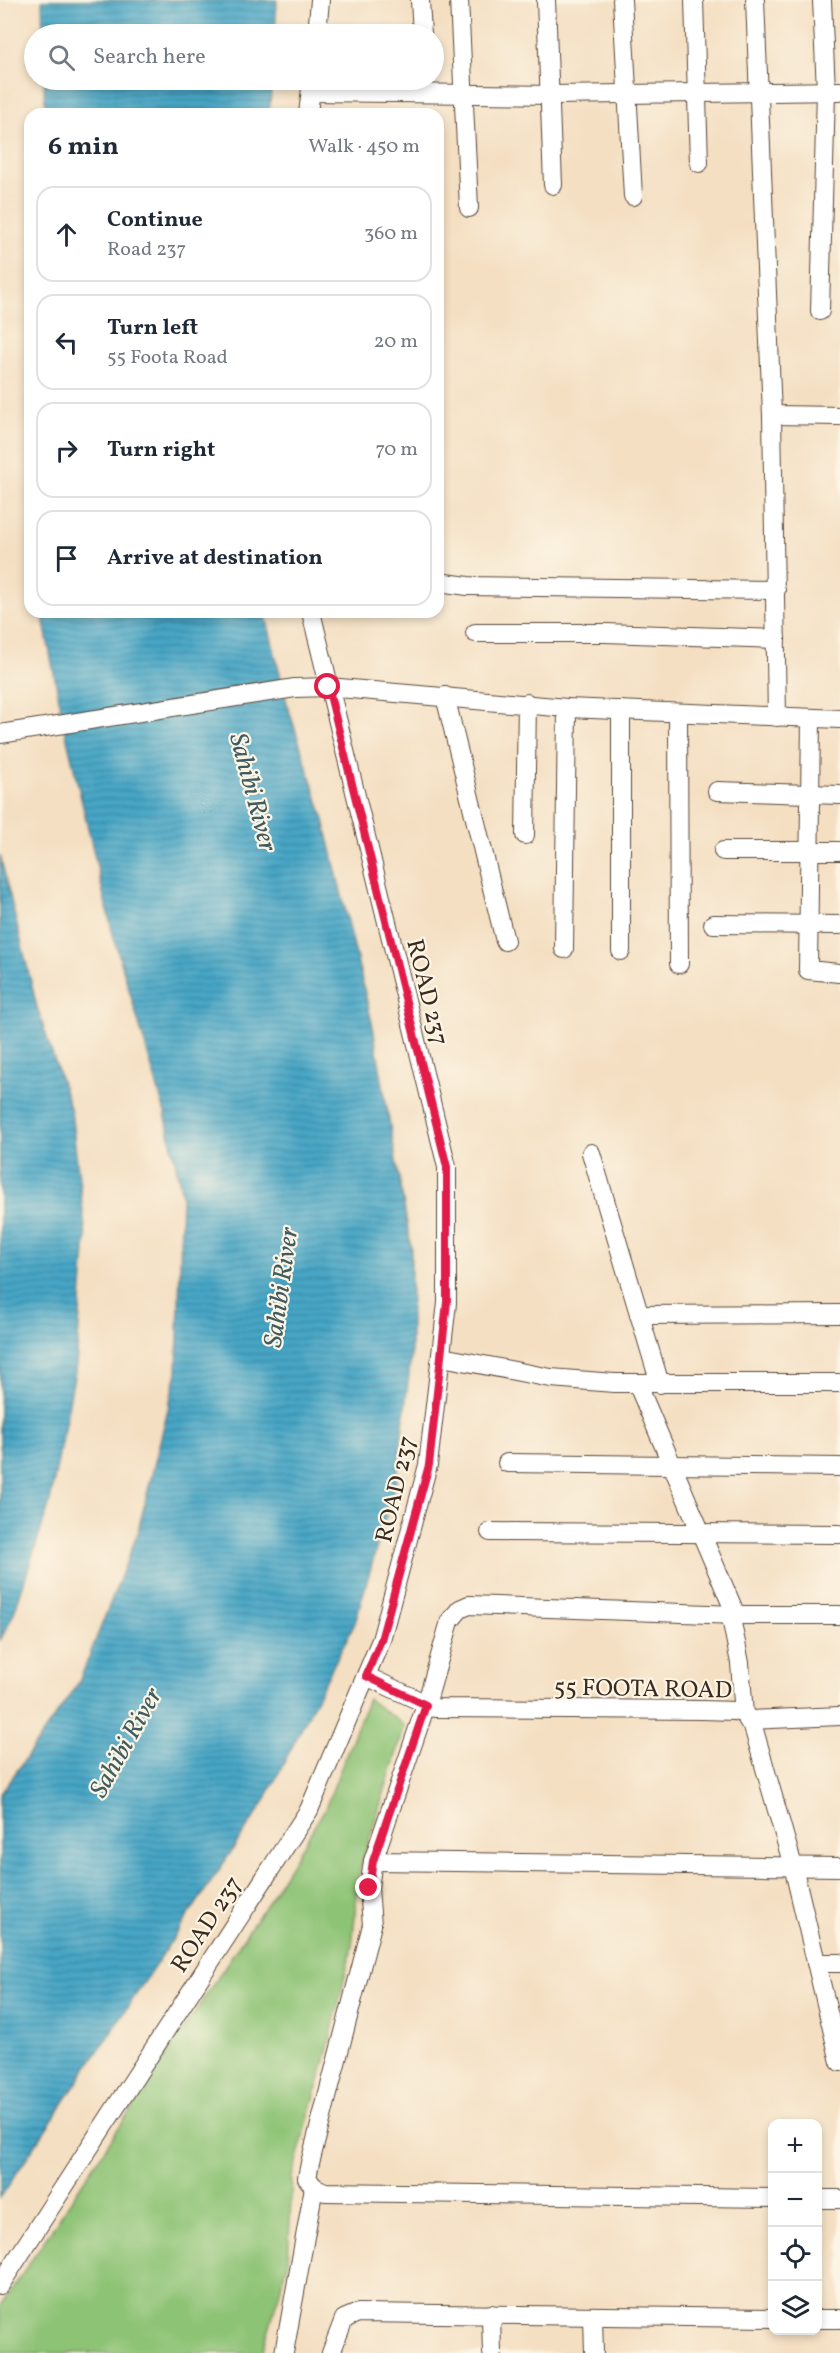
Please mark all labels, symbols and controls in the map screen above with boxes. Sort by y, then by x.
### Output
search box [24,24,444,90]
icon: search [45,41,78,74]
text: Search here [93,42,206,73]
text: 6 min [48,129,119,165]
text: Walk · 450 m [308,133,420,161]
text: Continue [107,205,203,236]
icon: ahead [50,218,83,251]
text: 360 m [364,220,418,248]
text: Road 237 [107,236,186,264]
text: Turn left [107,313,198,344]
icon: left [50,326,83,359]
text: 20 m [374,328,418,356]
text: 55 Foota Road [107,344,228,372]
icon: right [50,434,83,467]
text: Turn right [107,435,215,466]
text: 70 m [375,436,418,464]
icon: arrive [50,542,83,575]
text: Arrive at destination [107,543,323,574]
route start [314,673,340,699]
water label: Sahibi River [219,729,285,856]
street label: ROAD 237 [396,936,456,1049]
water label: Sahibi River [256,1225,308,1350]
street label: ROAD 237 [368,1433,426,1546]
street label: 55 FOOTA ROAD [554,1671,732,1709]
water label: Sahibi River [82,1681,172,1805]
street label: ROAD 237 [164,1870,252,1980]
route end [355,1874,381,1900]
map controls [768,2119,822,2335]
button: + [768,2119,822,2173]
button: − [768,2173,822,2227]
button: locate [768,2227,822,2281]
button: layers [768,2281,822,2335]

